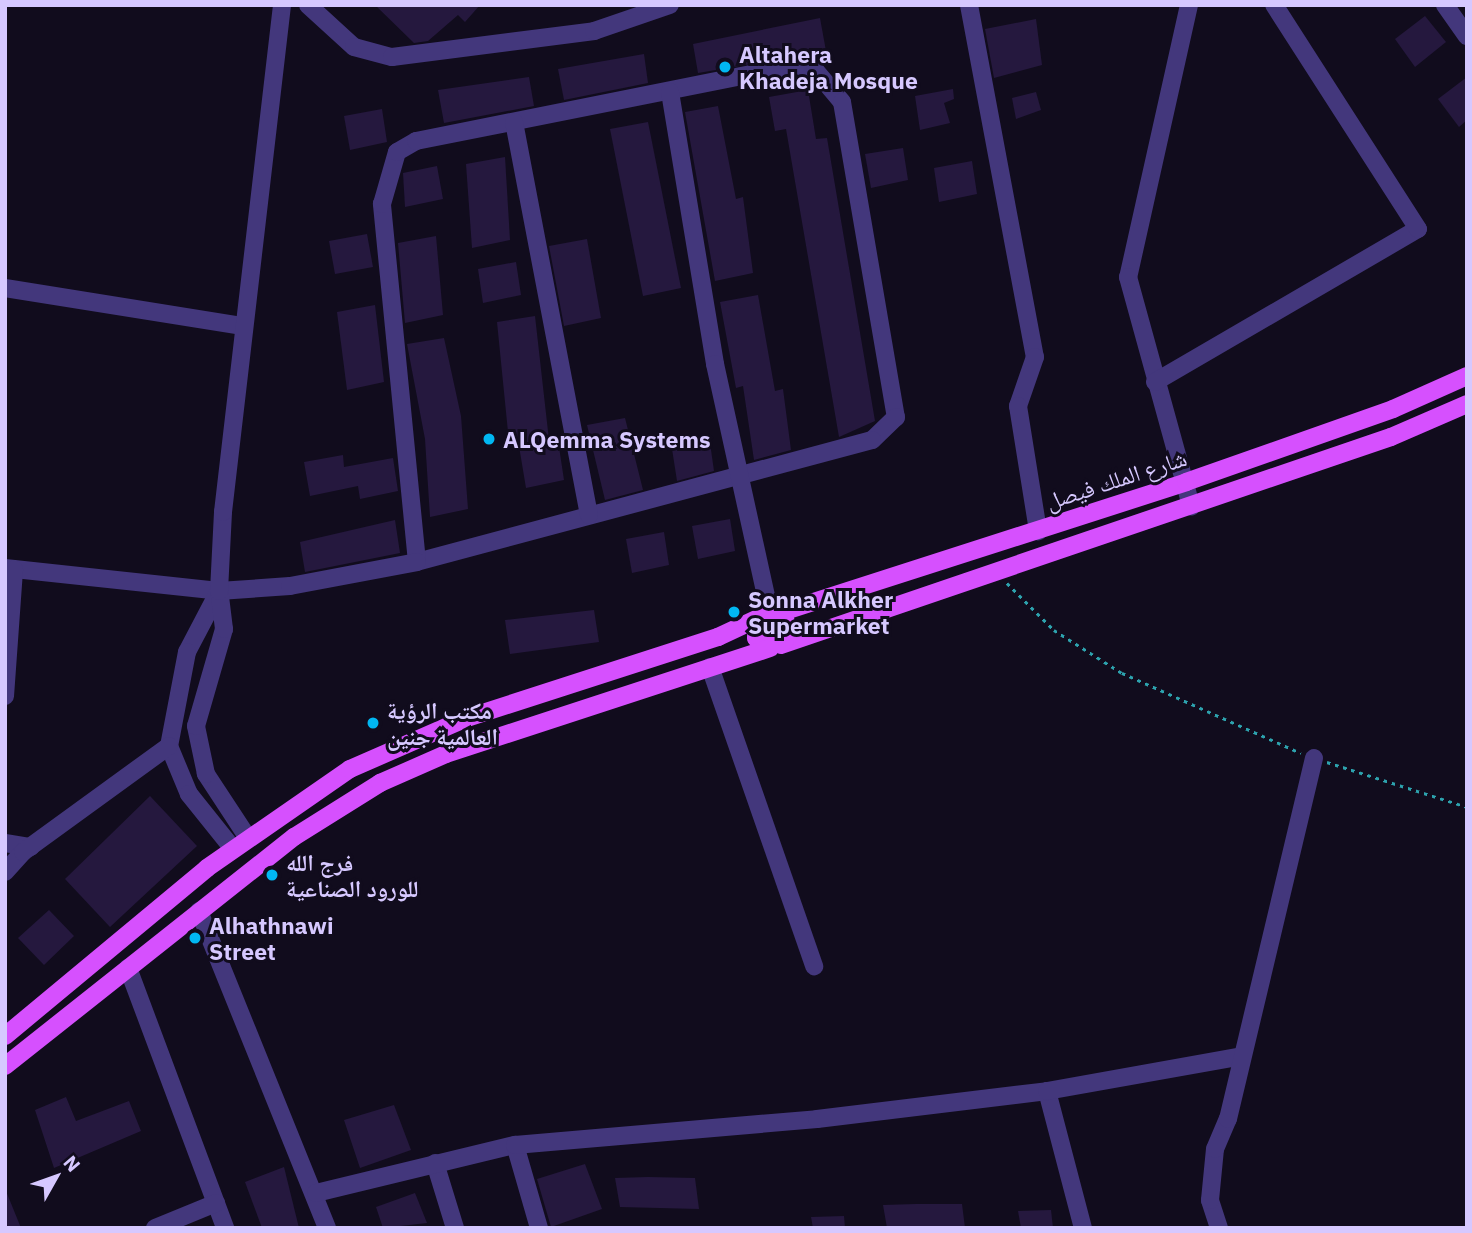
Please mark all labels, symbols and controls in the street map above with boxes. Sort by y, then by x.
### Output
place label: Altahera Khadeja Mosque [739,40,918,94]
marker: Altahera Khadeja Mosque [717,59,733,75]
place label: ALQemma Systems [503,425,711,453]
marker: ALQemma Systems [481,431,497,447]
street label: شارع الملك فيصل [1042,443,1190,515]
place label: Sonna Alkher Supermarket [748,585,893,639]
marker: Sonna Alkher Supermarket [726,604,742,620]
place label: مكتب الرؤية العالمية جنين [387,696,498,750]
marker: مكتب الرؤية العالمية جنين [365,715,381,731]
place label: فرج الله للورود الصناعية [286,848,419,902]
marker: فرج الله للورود الصناعية [264,867,280,883]
place label: Alhathnawi Street [209,911,333,965]
marker: Alhathnawi Street [187,930,203,946]
north arrow [21,1142,91,1212]
text: N [58,1151,86,1176]

